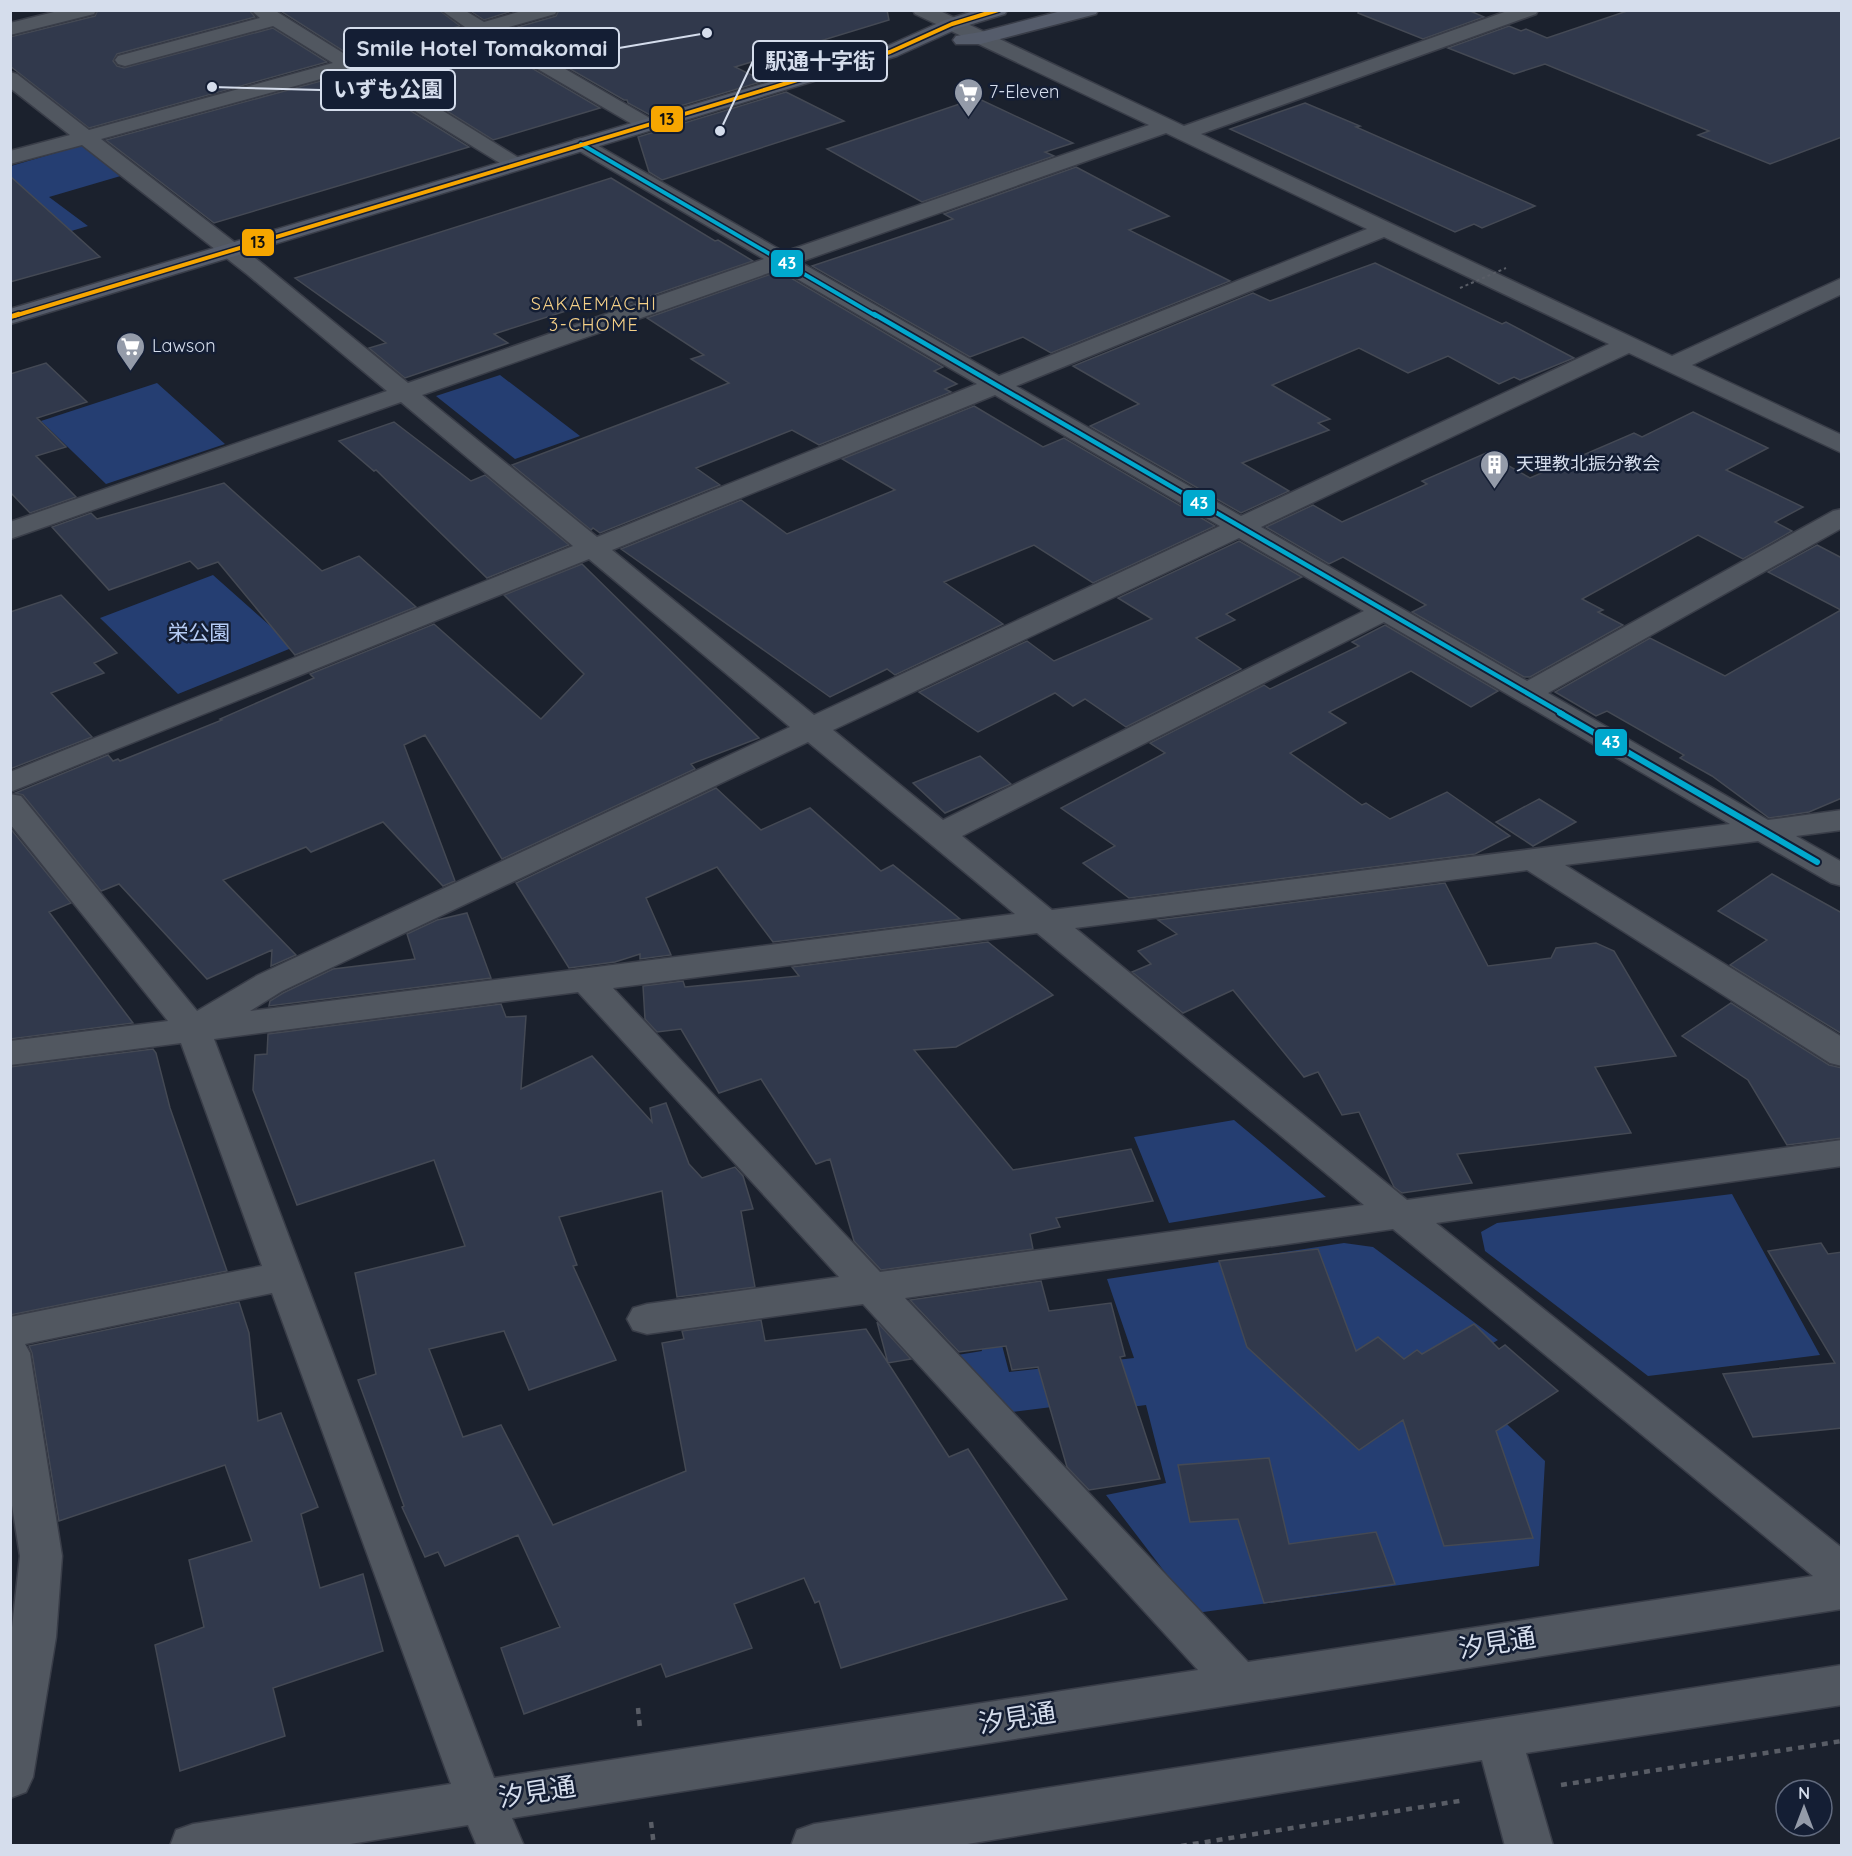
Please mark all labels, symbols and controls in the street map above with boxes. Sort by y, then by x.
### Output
callout: Smile Hotel Tomakomai [344,28,619,68]
text: Smile Hotel Tomakomai [357,34,608,62]
callout: 駅通十字街 [753,41,887,81]
text: 駅通十字街 [765,47,875,75]
callout: いずも公園 [321,70,455,110]
text: いずも公園 [333,75,443,103]
supermarket icon: 7-Eleven [952,76,984,118]
place label: 7-Eleven [989,80,1060,103]
line badge: 13 [650,105,684,133]
text: 13 [660,109,674,129]
line badge: 13 [241,228,275,257]
text: 13 [251,232,265,252]
line badge: 43 [770,249,804,278]
text: 43 [778,253,796,273]
district label: SAKAEMACHI 3-CHOME [531,292,657,336]
supermarket icon: Lawson [115,330,147,372]
place label: Lawson [152,334,216,357]
building icon: 天理教北振分教会 [1479,448,1511,490]
place label: 天理教北振分教会 [1516,452,1660,475]
line badge: 43 [1182,489,1216,517]
text: 43 [1190,493,1208,513]
park label: 栄公園 [168,619,231,645]
line badge: 43 [1594,728,1628,757]
text: 43 [1602,732,1620,752]
street label: 汐見通 [1456,1620,1538,1665]
street label: 汐見通 [976,1695,1058,1740]
street label: 汐見通 [496,1769,578,1814]
north arrow [1774,1778,1834,1838]
text: N [1798,1783,1810,1803]

